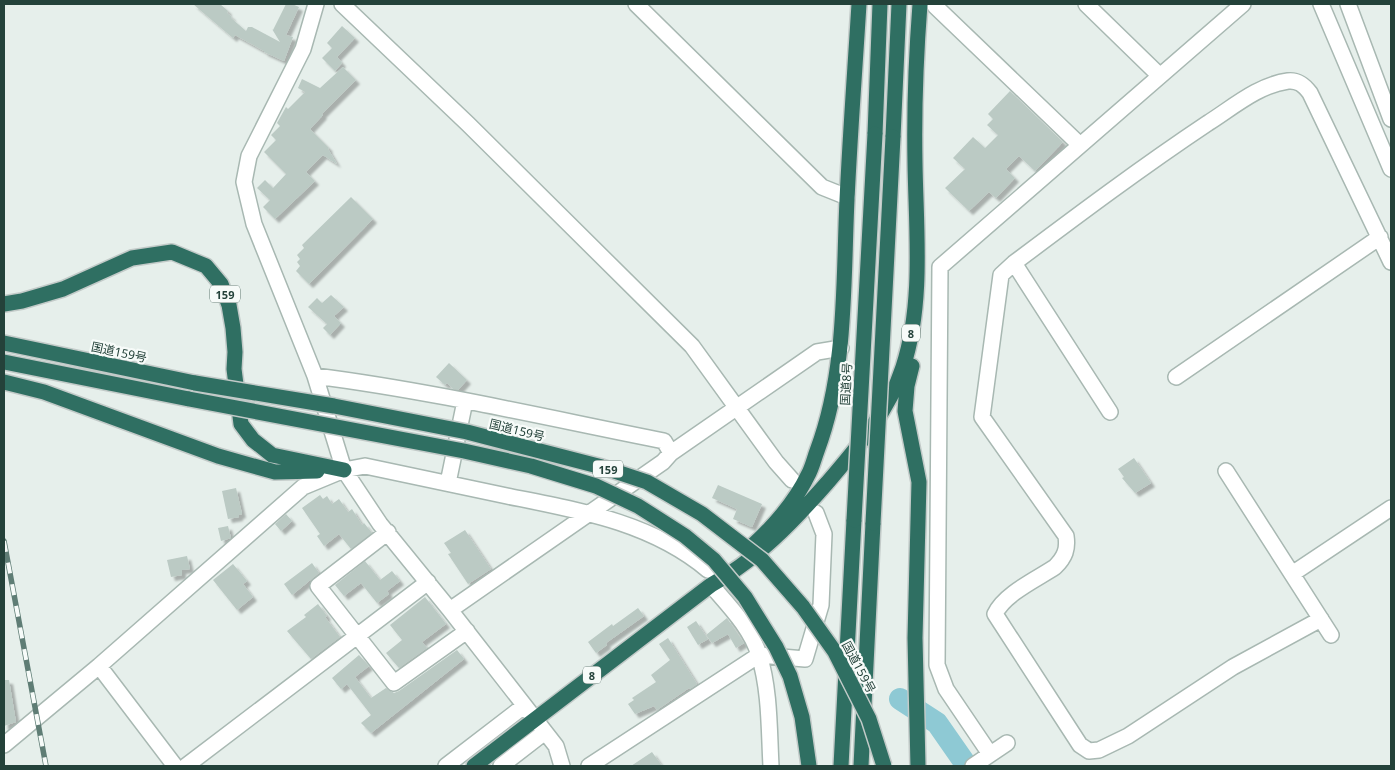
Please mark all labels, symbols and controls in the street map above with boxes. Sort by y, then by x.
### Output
road number: 159 [210,286,240,302]
road number: 8 [902,324,920,342]
street label: 国道159号 [90,338,148,366]
street label: 国道8号 [836,362,856,406]
street label: 国道159号 [487,415,547,445]
road number: 159 [593,460,623,478]
street label: 国道159号 [838,638,880,696]
road number: 8 [583,666,601,684]

